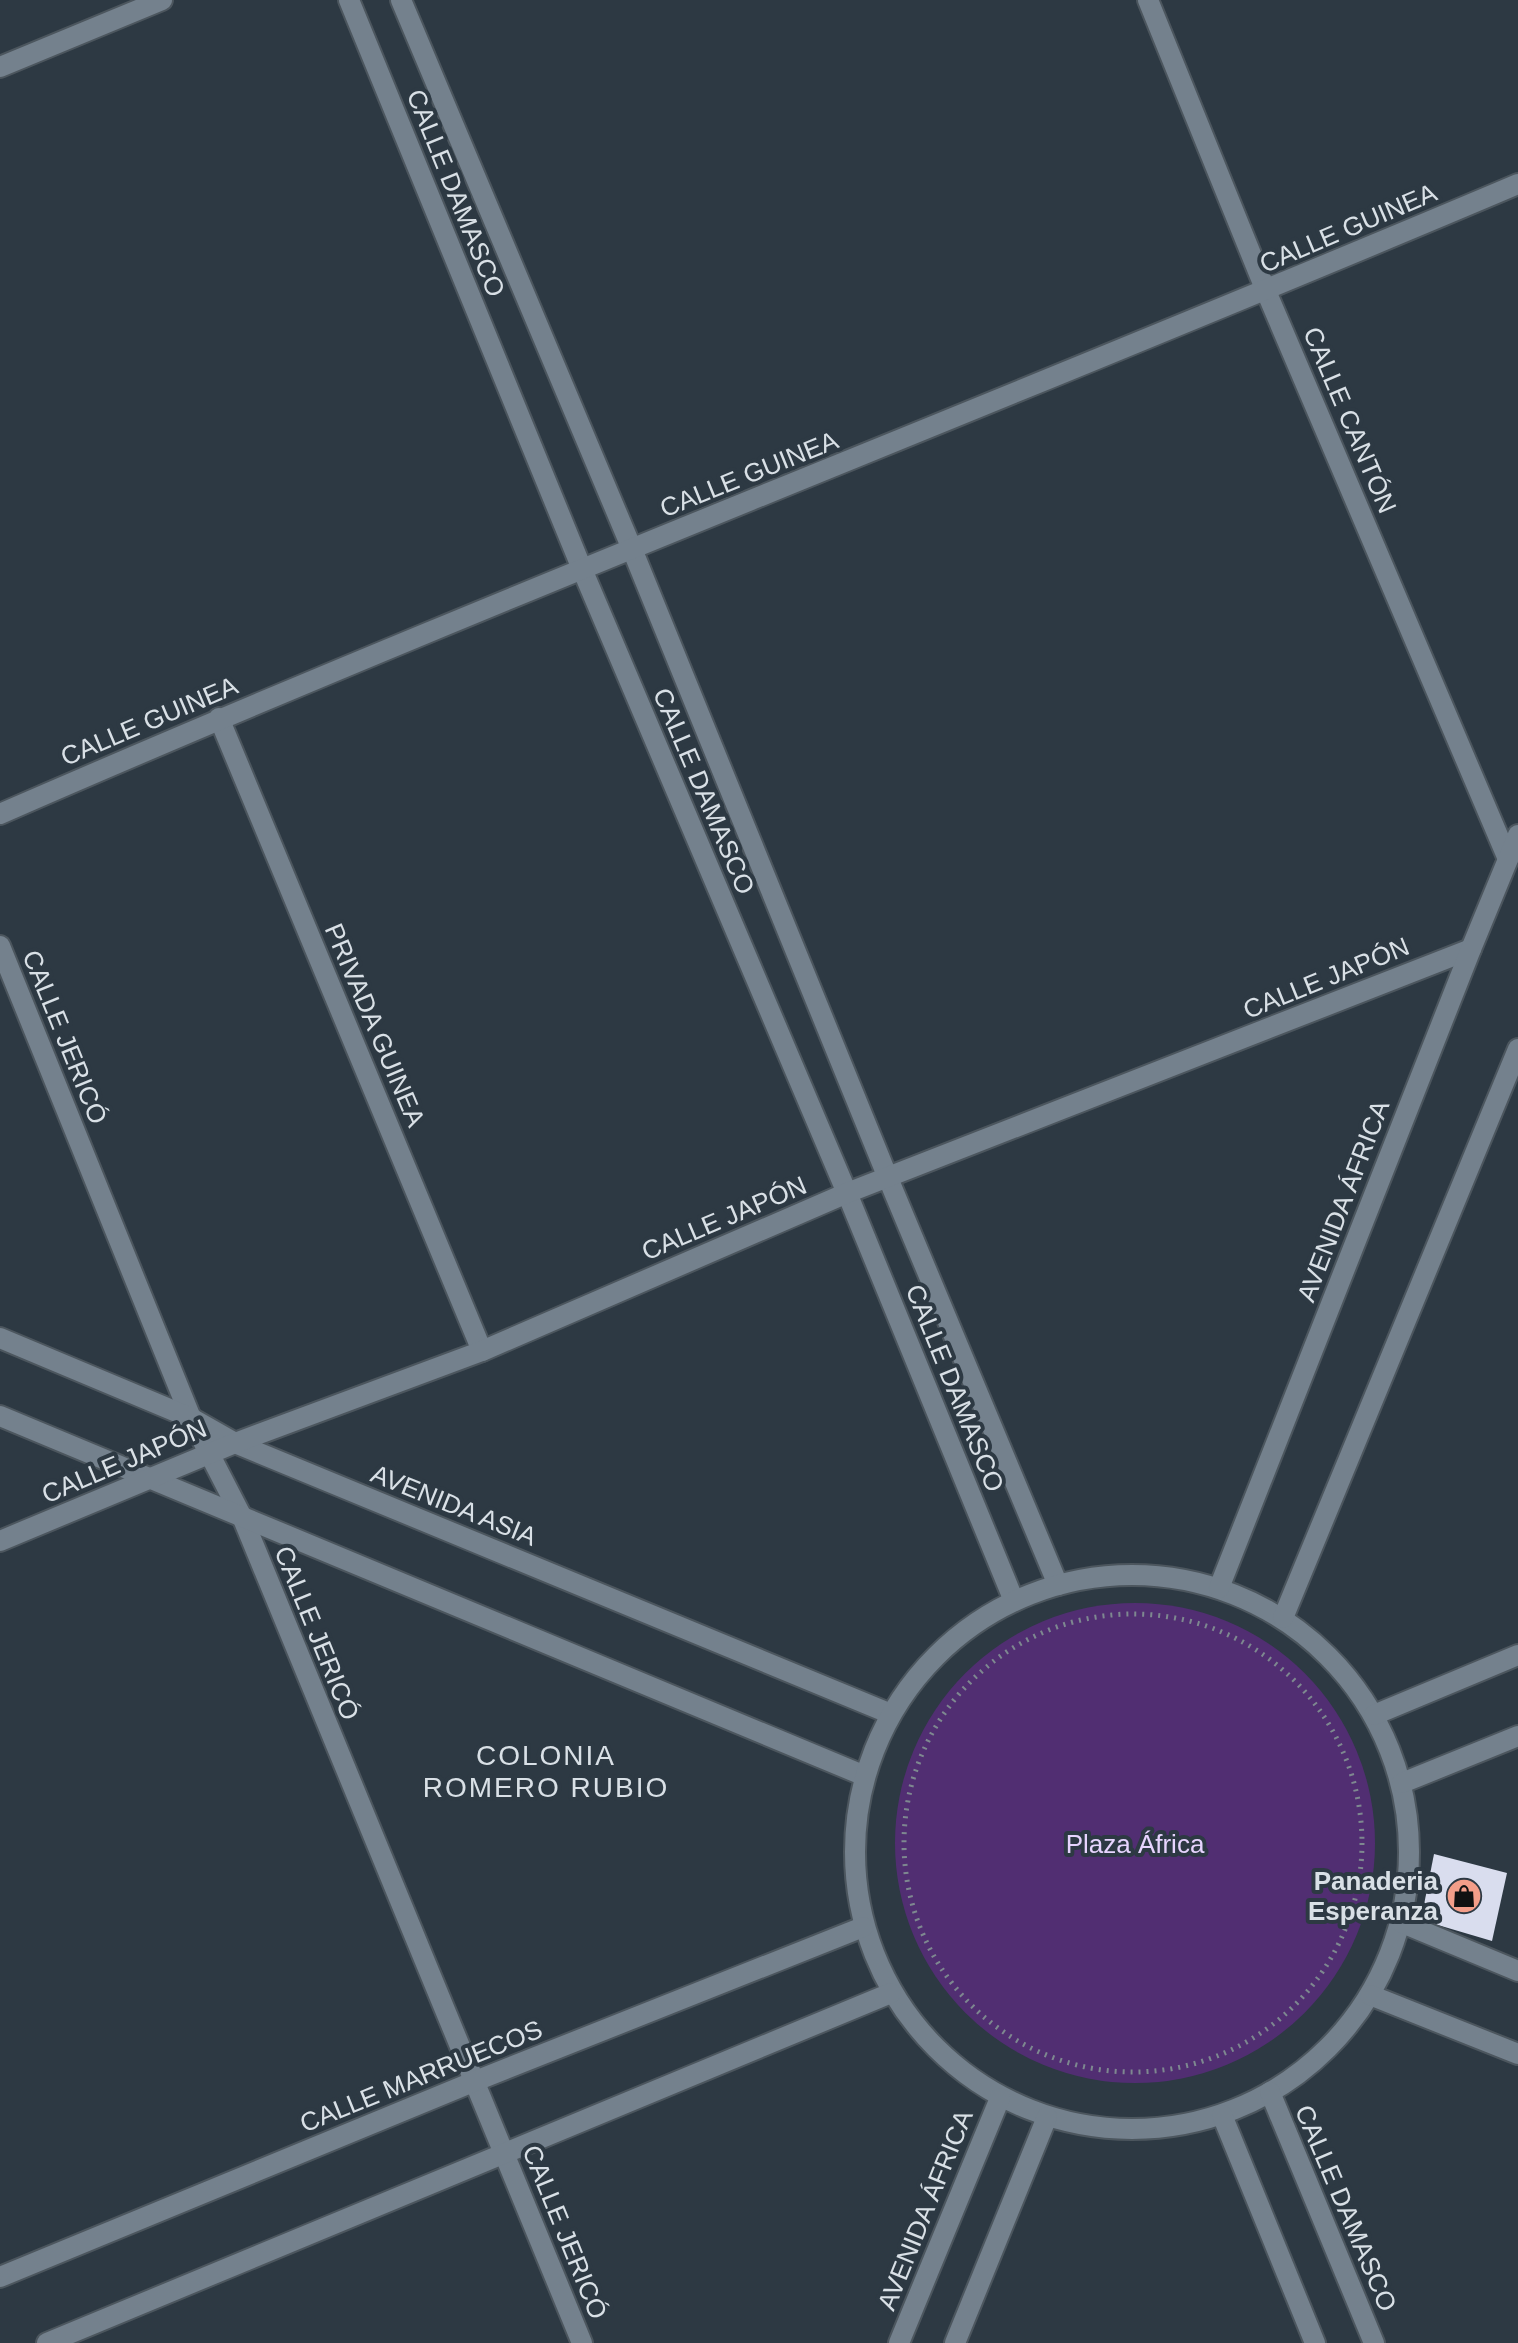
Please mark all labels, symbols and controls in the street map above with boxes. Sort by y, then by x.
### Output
street label: CALLE DAMASCO [401,85,511,301]
street label: CALLE GUINEA [1255,177,1442,279]
street label: CALLE CANTÓN [1297,322,1403,518]
street label: CALLE GUINEA [656,424,843,523]
street label: CALLE GUINEA [56,670,243,772]
street label: CALLE DAMASCO [647,683,761,899]
street label: PRIVADA GUINEA [319,919,432,1132]
street label: CALLE JAPÓN [1239,931,1413,1025]
street label: CALLE JERICÓ [16,946,114,1128]
street label: AVENIDA ÁFRICA [1291,1095,1395,1306]
street label: CALLE JAPÓN [637,1170,811,1266]
street label: CALLE DAMASCO [900,1280,1010,1496]
street label: CALLE JAPÓN [37,1413,211,1509]
street label: AVENIDA ASIA [367,1458,542,1552]
street label: CALLE JERICÓ [268,1542,366,1724]
district label: COLONIA ROMERO RUBIO [423,1740,669,1803]
park label: Plaza África [1066,1829,1205,1859]
place label: Panaderia Esperanza [1308,1866,1439,1926]
shop icon: Panaderia Esperanza [1445,1877,1483,1915]
street label: CALLE MARRUECOS [295,2014,547,2138]
street label: CALLE DAMASCO [1289,2100,1403,2316]
street label: AVENIDA ÁFRICA [871,2105,979,2315]
street label: CALLE JERICÓ [516,2141,614,2323]

